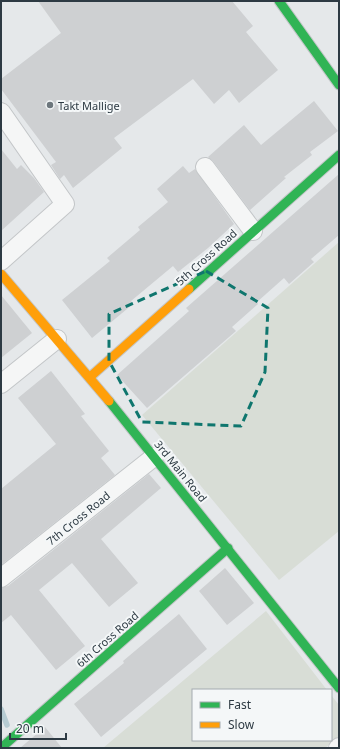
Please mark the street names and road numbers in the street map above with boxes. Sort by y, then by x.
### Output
street label: 5th Cross Road [172,225,240,289]
street label: 3rd Main Road [151,437,211,505]
street label: 7th Cross Road [43,488,113,548]
street label: 6th Cross Road [73,608,141,670]

